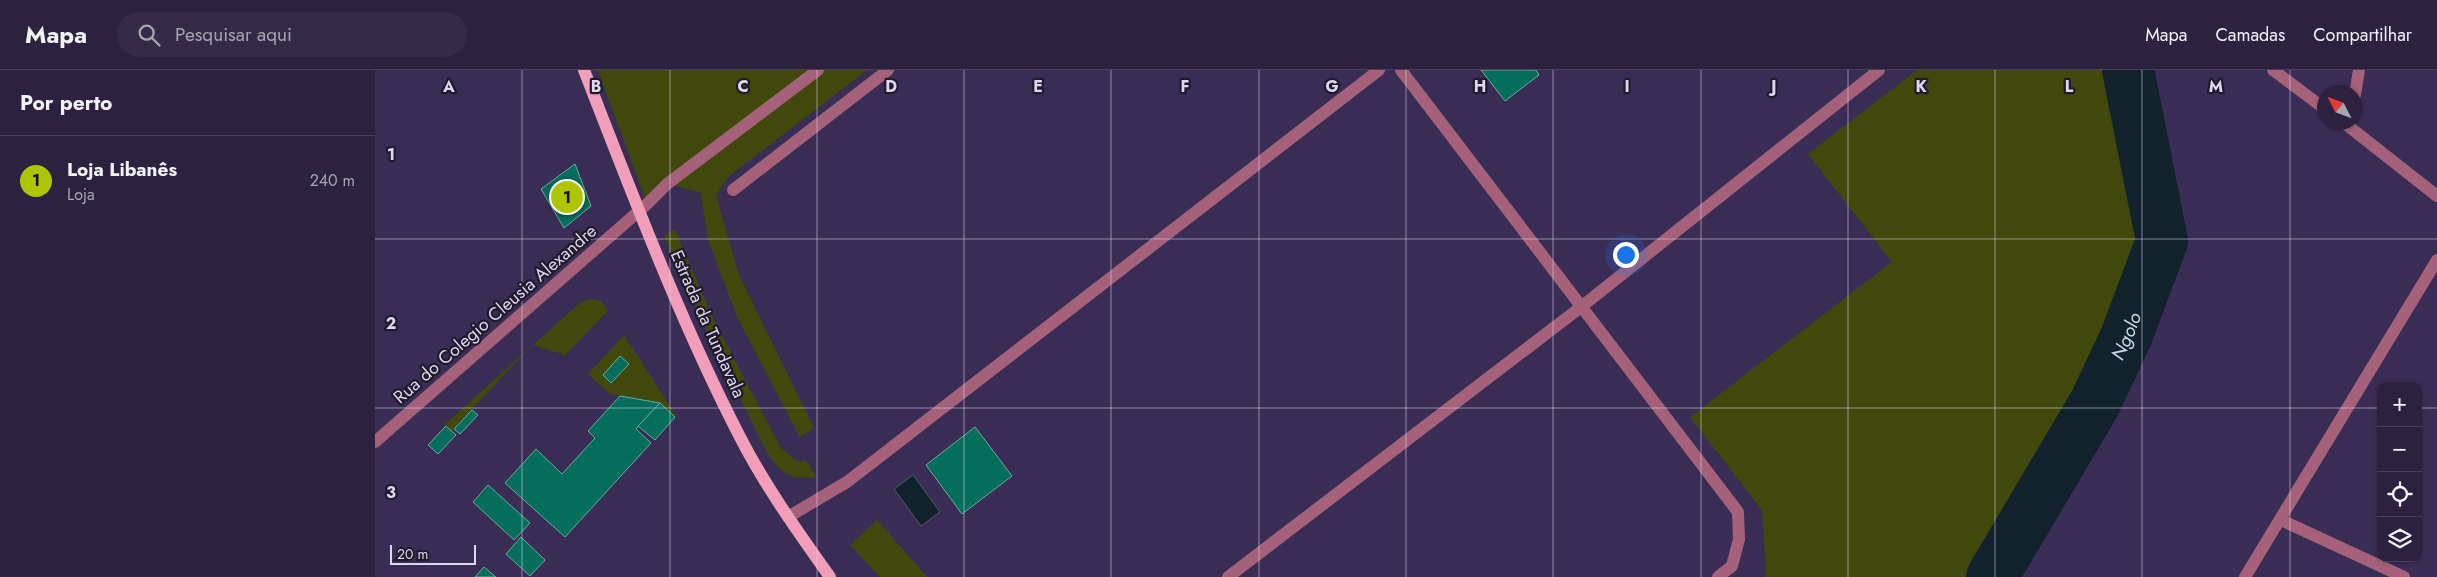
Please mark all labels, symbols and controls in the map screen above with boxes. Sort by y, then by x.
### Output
search box [117,12,467,57]
text: Mapa [25,17,87,52]
icon: search [135,21,163,49]
text: Pesquisar aqui [175,21,292,48]
text: Mapa [2145,22,2187,48]
text: Camadas [2215,22,2285,48]
text: Compartilhar [2313,22,2412,48]
text: A [442,75,455,98]
text: B [591,75,601,98]
text: C [737,75,749,98]
text: D [885,75,897,98]
text: E [1033,75,1043,98]
text: F [1181,75,1189,98]
text: G [1325,75,1339,98]
text: H [1474,75,1486,98]
text: I [1624,75,1630,98]
text: J [1768,75,1777,98]
text: K [1915,75,1927,98]
text: L [2065,75,2074,98]
text: M [2209,75,2223,98]
north arrow [2317,85,2362,130]
text: Por perto [20,88,112,118]
text: 1 [387,143,395,166]
text: Loja Libanês [67,156,177,183]
text: 1 [32,169,40,192]
text: 240 m [310,169,355,192]
pin: 1 [551,178,583,216]
text: Loja [67,183,95,206]
street label: Rua do Colegio Cleusia Alexandre [388,218,602,410]
your location [1613,242,1639,268]
street label: Estrada da Tundavala [664,246,752,402]
water label: Ngolo [2104,308,2148,364]
text: 2 [386,312,396,335]
map controls [2377,382,2422,562]
button: + [2377,382,2422,427]
button: − [2377,427,2422,472]
button: locate [2377,472,2422,517]
text: 3 [386,481,396,504]
button: layers [2377,517,2422,562]
scale bar [390,542,476,565]
text: 20 m [397,544,429,564]

